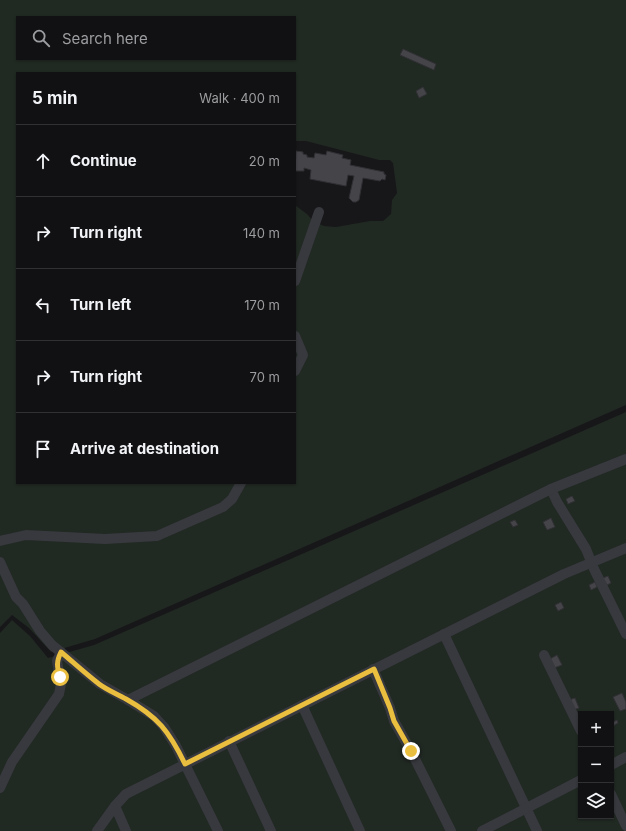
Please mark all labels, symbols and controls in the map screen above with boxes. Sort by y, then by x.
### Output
search box [16,16,296,60]
icon: search [30,27,52,49]
text: Search here [62,29,148,48]
text: 5 min [32,88,78,108]
text: Walk · 400 m [199,90,280,106]
icon: ahead [32,150,54,172]
text: Continue [70,151,137,170]
text: 20 m [249,153,280,169]
icon: right [32,222,54,244]
text: Turn right [70,223,142,242]
text: 140 m [243,225,280,241]
icon: left [32,294,54,316]
text: Turn left [70,295,131,314]
text: 170 m [244,297,280,313]
icon: right [32,366,54,388]
text: Turn right [70,367,142,386]
text: 70 m [250,369,280,385]
icon: arrive [32,438,54,460]
text: Arrive at destination [70,439,219,458]
route start [51,668,69,686]
map controls [578,711,614,819]
button: + [578,711,614,747]
route end [402,742,420,760]
button: − [578,747,614,783]
button: layers [578,783,614,819]

